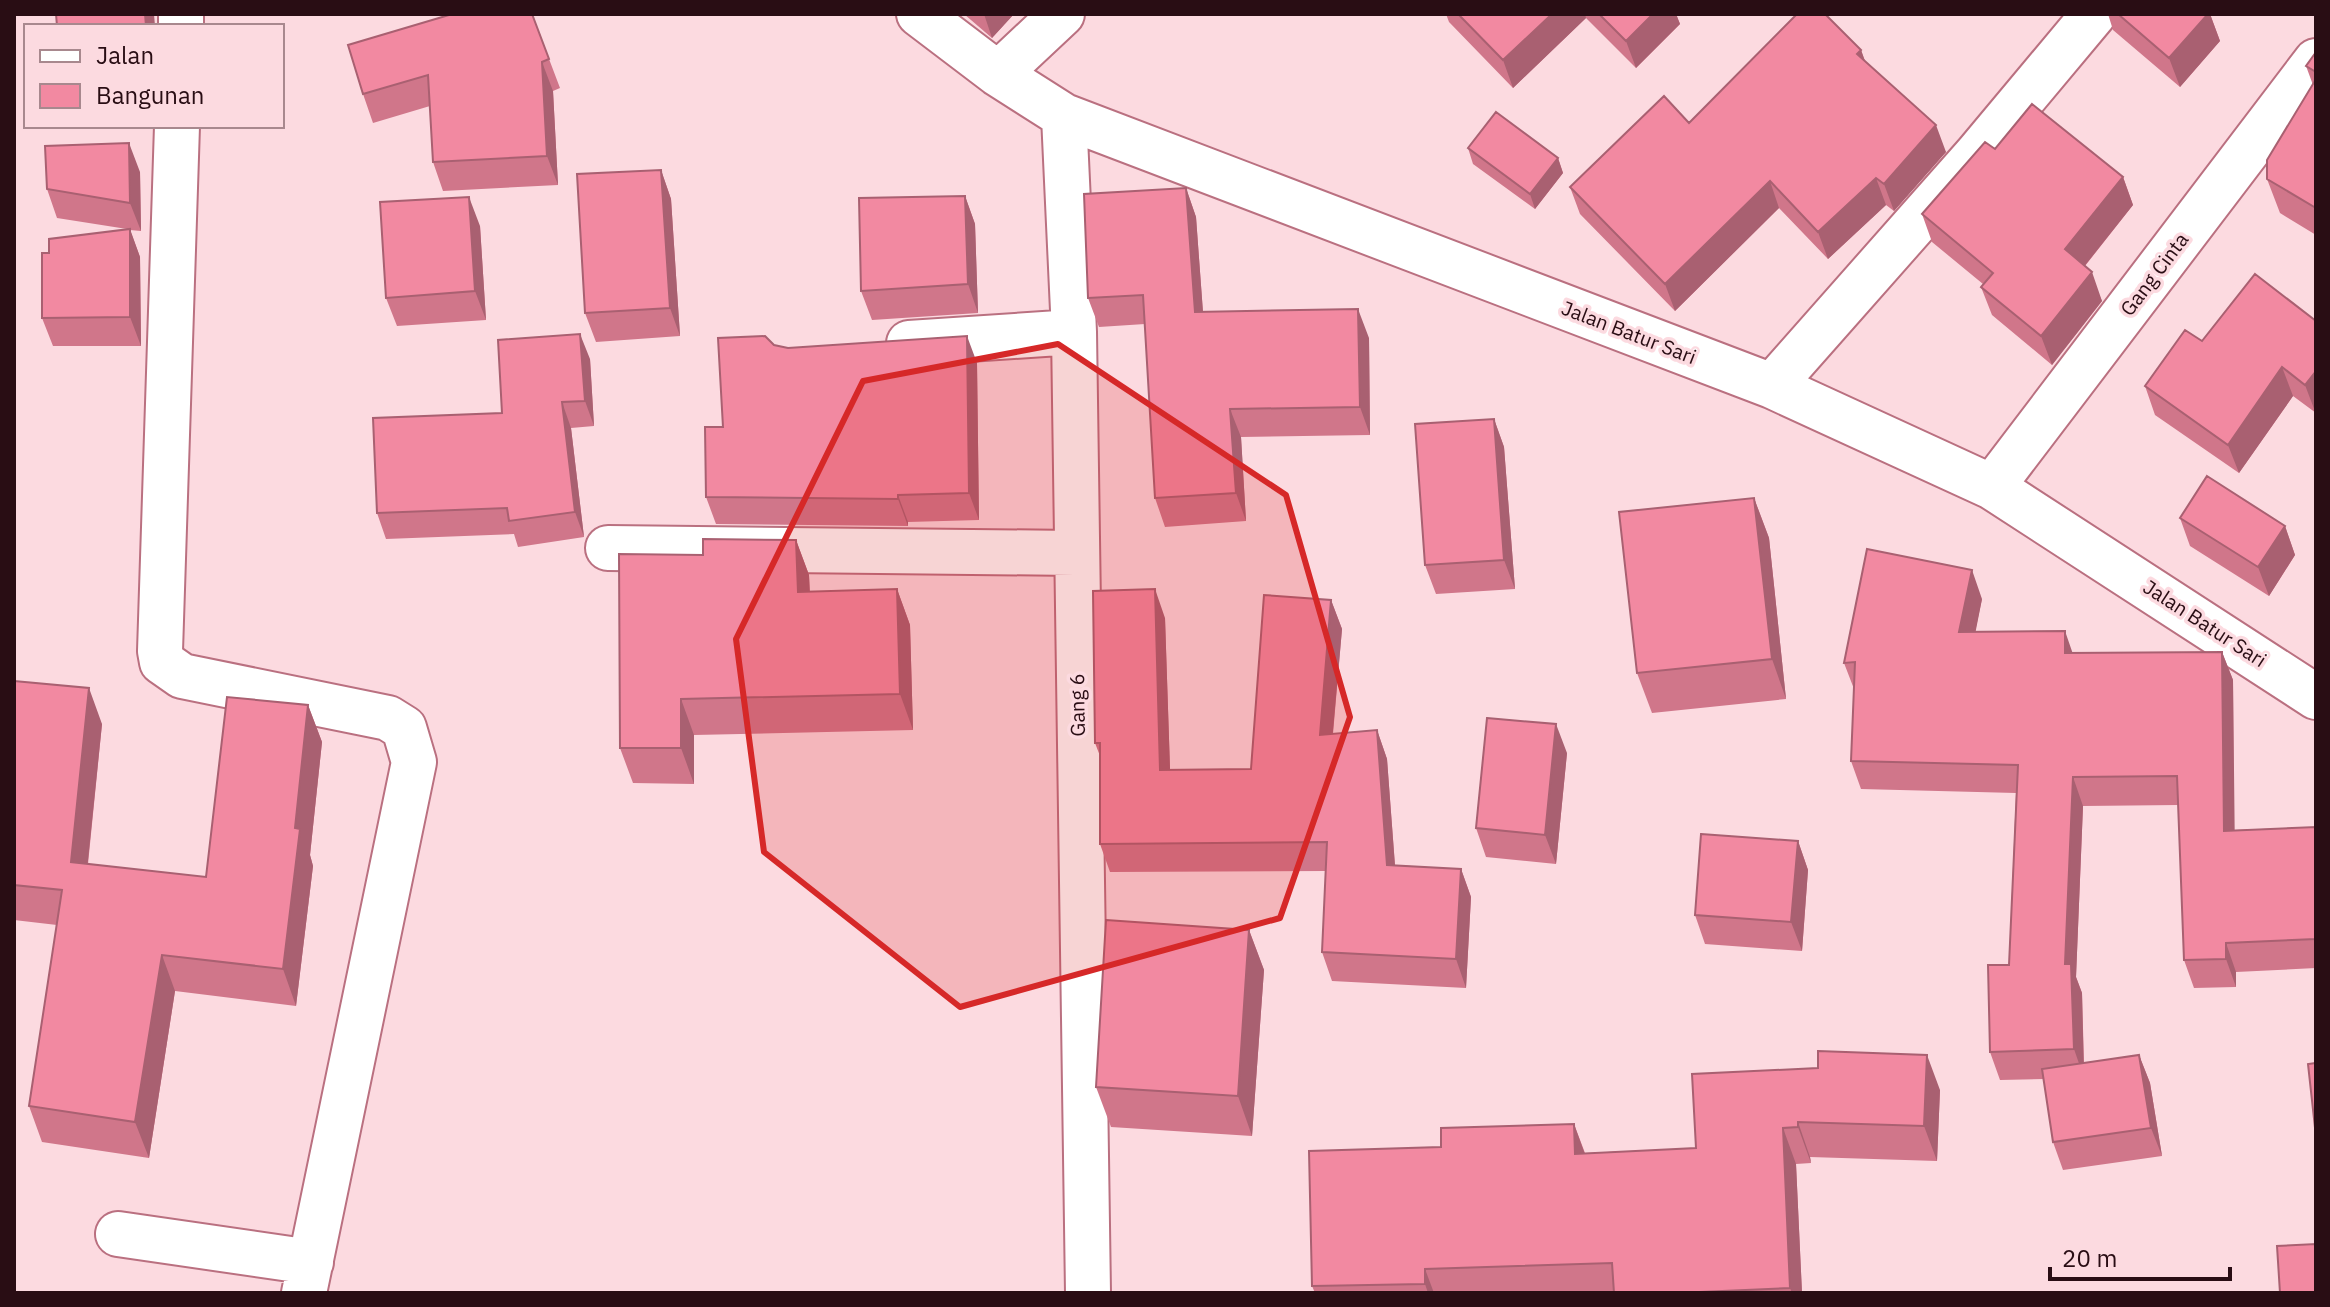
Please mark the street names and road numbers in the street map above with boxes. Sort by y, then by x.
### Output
street label: Gang Cinta [2114,227,2194,321]
street label: Jalan Batur Sari [1558,294,1700,370]
street label: Jalan Batur Sari [2138,573,2272,673]
street label: Gang 6 [1063,673,1091,737]

